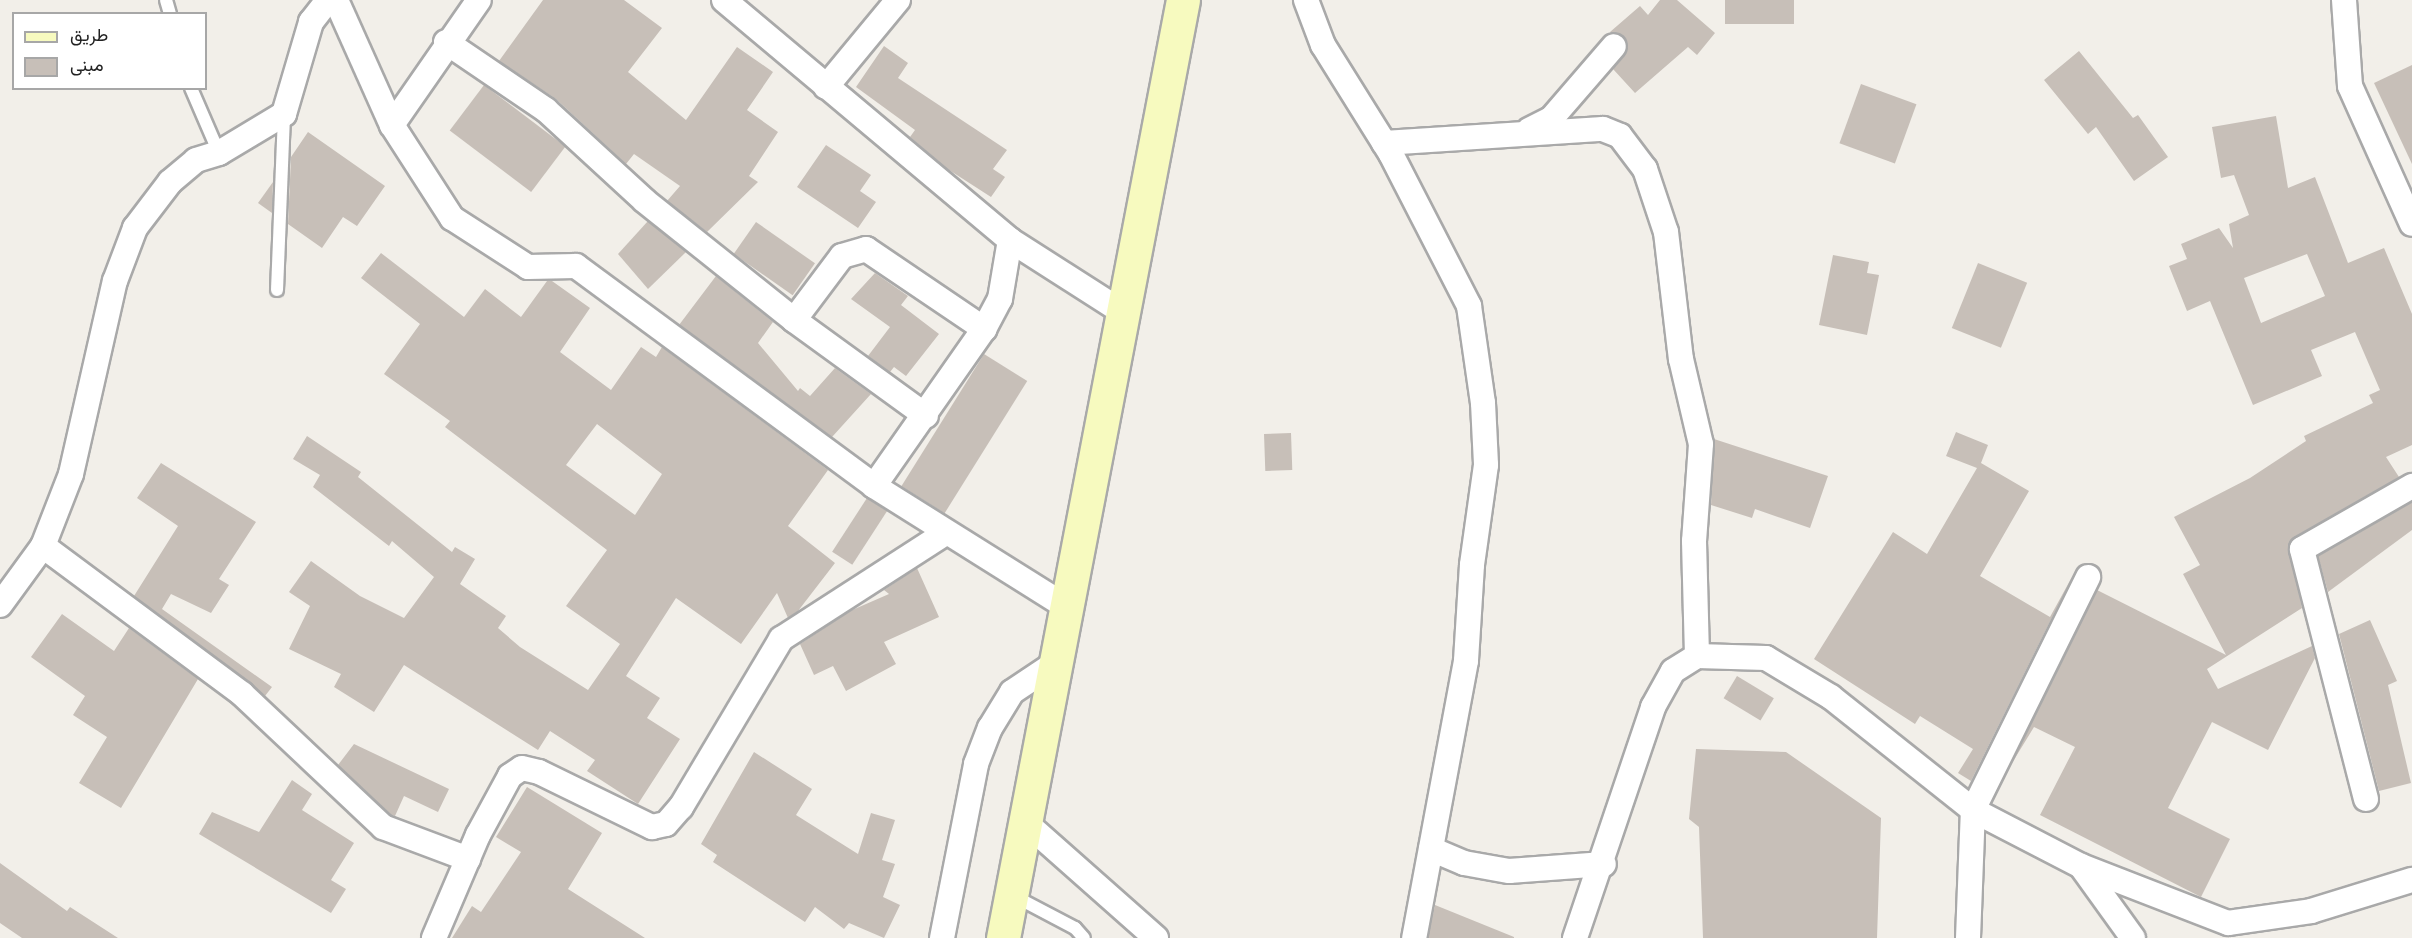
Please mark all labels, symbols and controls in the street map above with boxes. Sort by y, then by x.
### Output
legend [12,12,207,90]
text: طريق [70,23,108,45]
text: مبنى [70,53,104,75]

